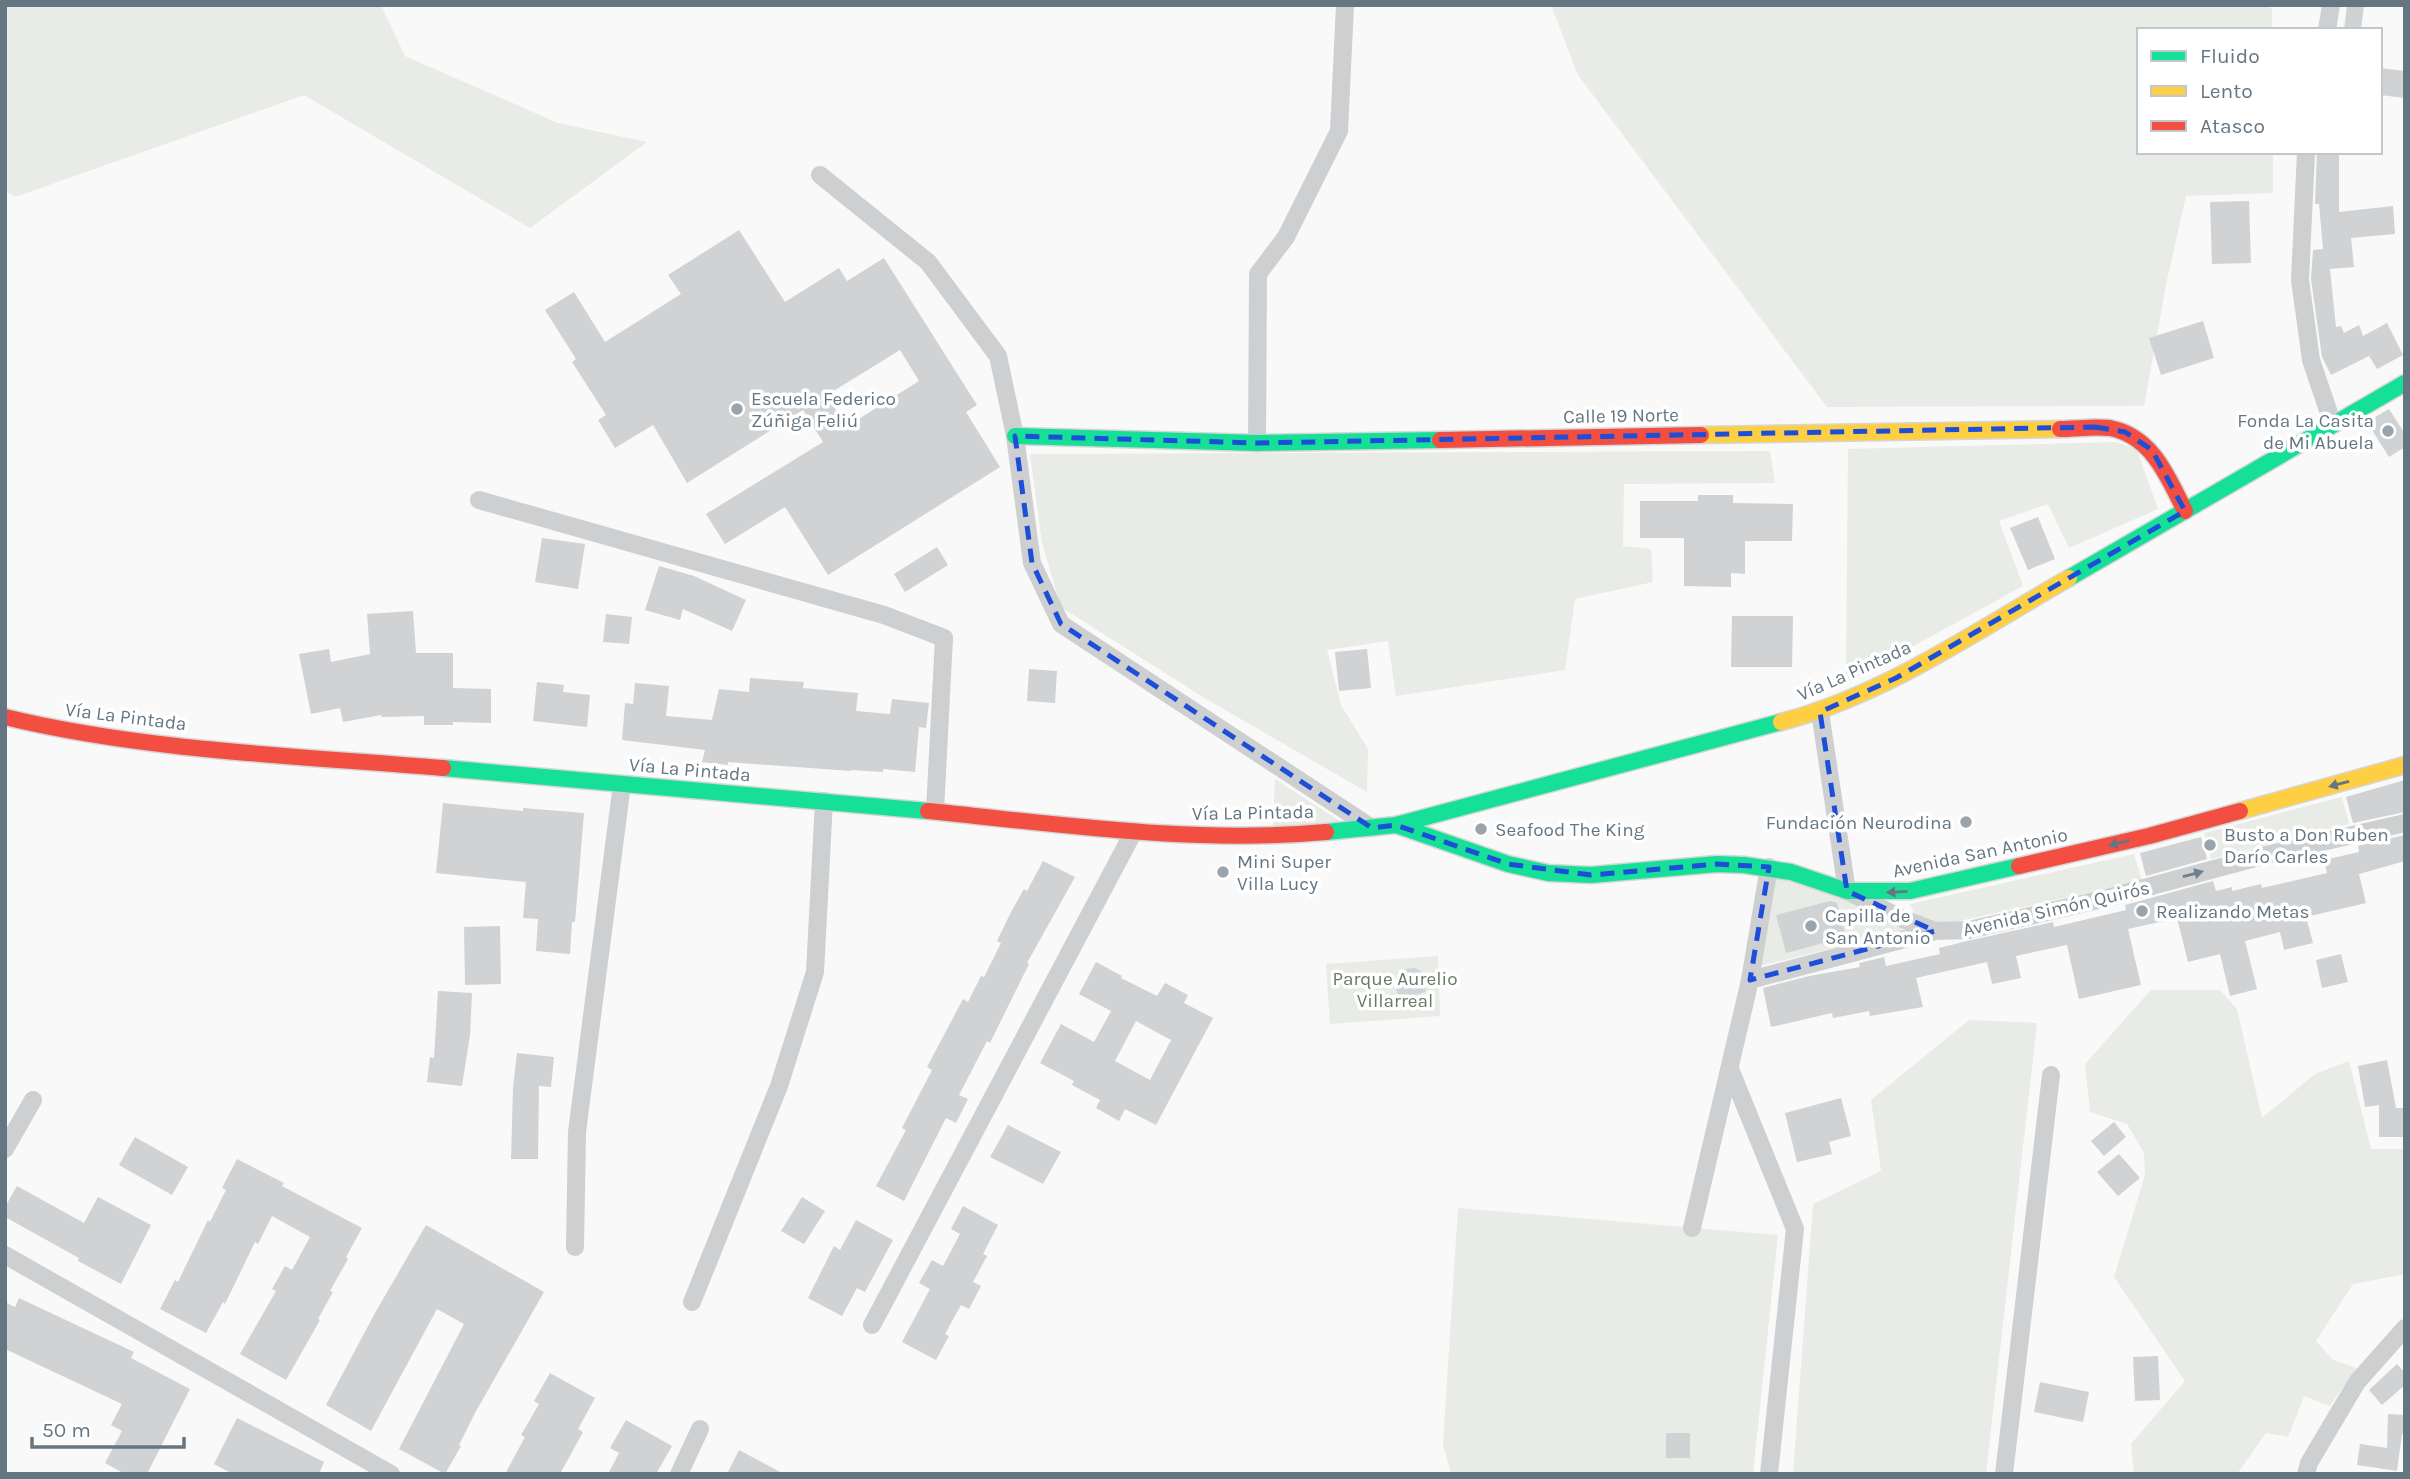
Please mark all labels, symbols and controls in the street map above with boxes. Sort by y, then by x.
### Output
legend [2137,28,2382,154]
text: Fluido [2200,44,2260,68]
text: Lento [2200,79,2253,103]
text: Atasco [2200,114,2265,138]
place label: Escuela Federico Zúñiga Feliú [751,388,896,432]
marker: Escuela Federico Zúñiga Feliú [729,401,745,417]
street label: Calle 19 Norte [1563,404,1679,428]
place label: Fonda La Casita de Mi Abuela [2237,410,2374,454]
marker: Fonda La Casita de Mi Abuela [2380,423,2396,439]
street label: Vía La Pintada [1794,636,1915,706]
street label: Vía La Pintada [64,699,188,735]
street label: Vía La Pintada [628,754,752,786]
one-way arrow [2328,779,2350,790]
street label: Vía La Pintada [1192,801,1314,825]
place label: Fundación Neurodina [1766,812,1952,834]
marker: Fundación Neurodina [1958,814,1974,830]
place label: Seafood The King [1495,819,1645,841]
marker: Seafood The King [1473,821,1489,837]
street label: Avenida San Antonio [1891,824,2070,882]
place label: Busto a Don Ruben Darío Carles [2224,824,2389,868]
marker: Busto a Don Ruben Darío Carles [2202,837,2218,853]
one-way arrow [2108,838,2130,849]
place label: Mini Super Villa Lucy [1237,851,1331,895]
marker: Mini Super Villa Lucy [1215,864,1231,880]
one-way arrow [2183,869,2204,879]
street label: Avenida Simón Quirós [1961,877,2152,941]
one-way arrow [1886,887,1908,898]
place label: Realizando Metas [2156,901,2309,923]
marker: Realizando Metas [2134,903,2150,919]
place label: Capilla de San Antonio [1825,905,1930,949]
marker: Capilla de San Antonio [1803,918,1819,934]
park label: Parque Aurelio Villarreal [1332,968,1458,1012]
scale bar [32,1406,184,1450]
text: 50 m [42,1418,91,1442]

